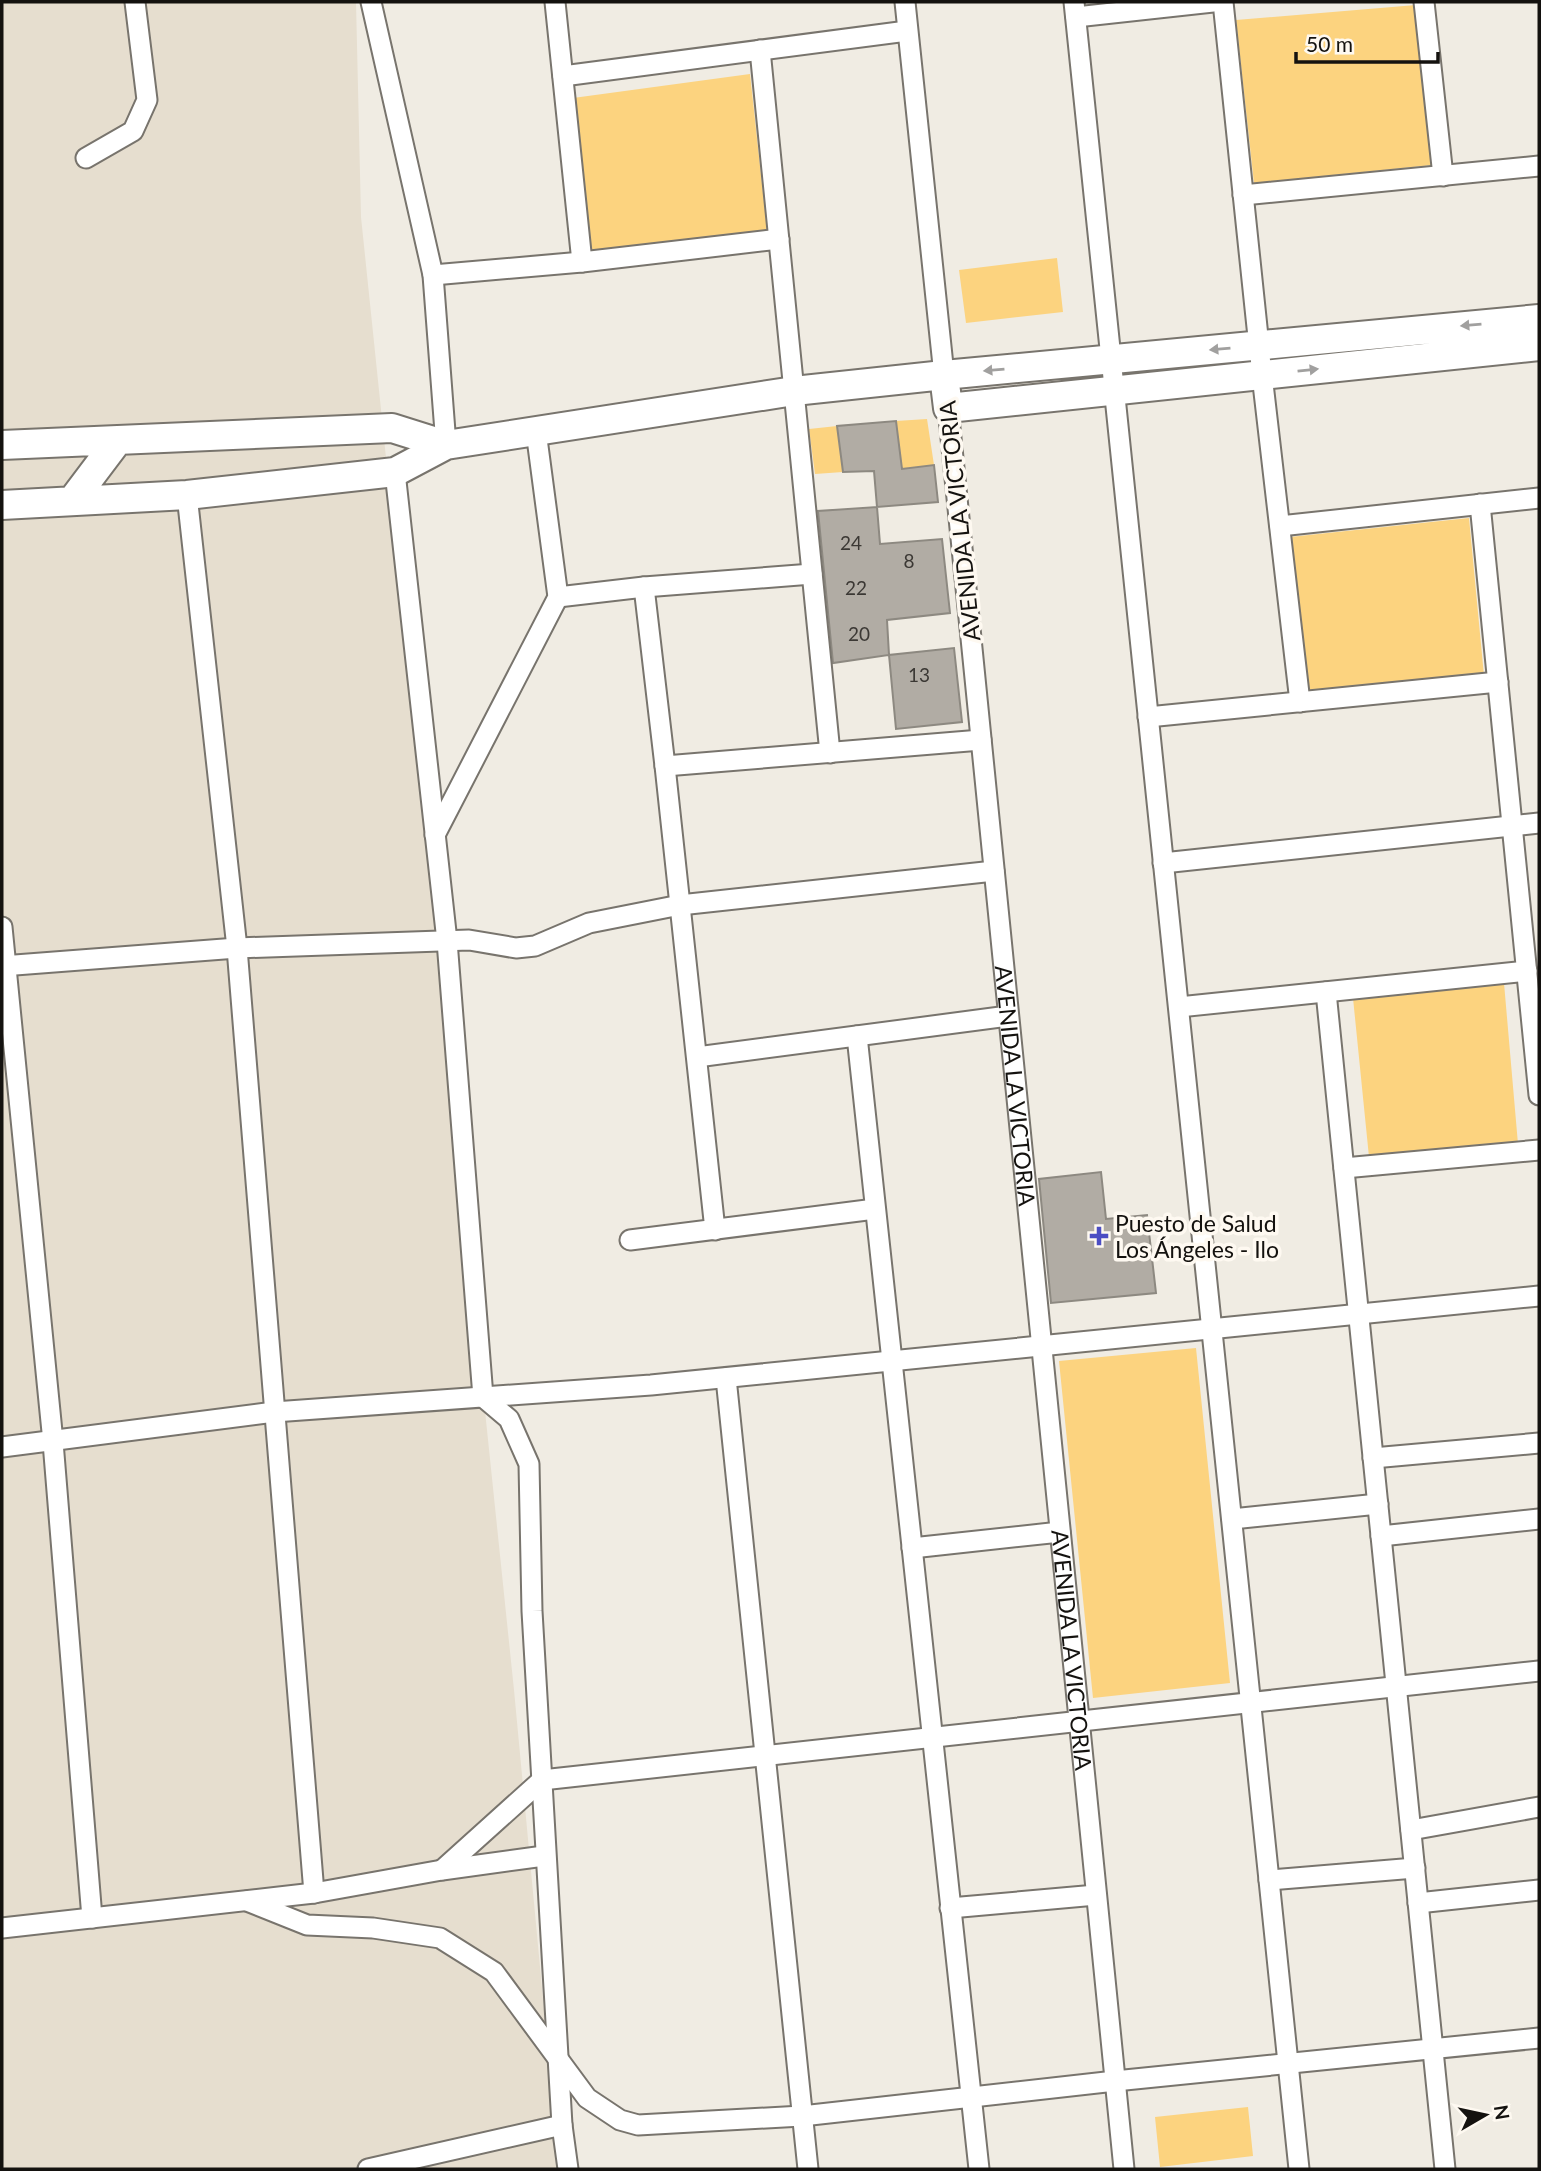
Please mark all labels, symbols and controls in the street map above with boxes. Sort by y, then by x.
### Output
scale bar [1296,21,1438,65]
text: 50 m [1306,31,1353,56]
one-way arrow [1460,320,1482,331]
one-way arrow [1209,344,1231,355]
one-way arrow [1297,364,1319,375]
one-way arrow [983,365,1005,376]
street label: AVENIDA LA VICTORIA [932,399,986,643]
house number: 24 [840,531,862,554]
house number: 8 [903,549,915,572]
house number: 22 [845,576,867,599]
house number: 20 [848,622,870,645]
house number: 13 [908,663,930,686]
street label: AVENIDA LA VICTORIA [990,964,1042,1208]
place label: Puesto de Salud Los Ángeles - Ilo [1115,1209,1279,1263]
marker: Puesto de Salud Los Ángeles - Ilo [1089,1226,1109,1246]
street label: AVENIDA LA VICTORIA [1046,1528,1098,1772]
north arrow [1450,2080,1520,2150]
text: N [1490,2103,1515,2121]

